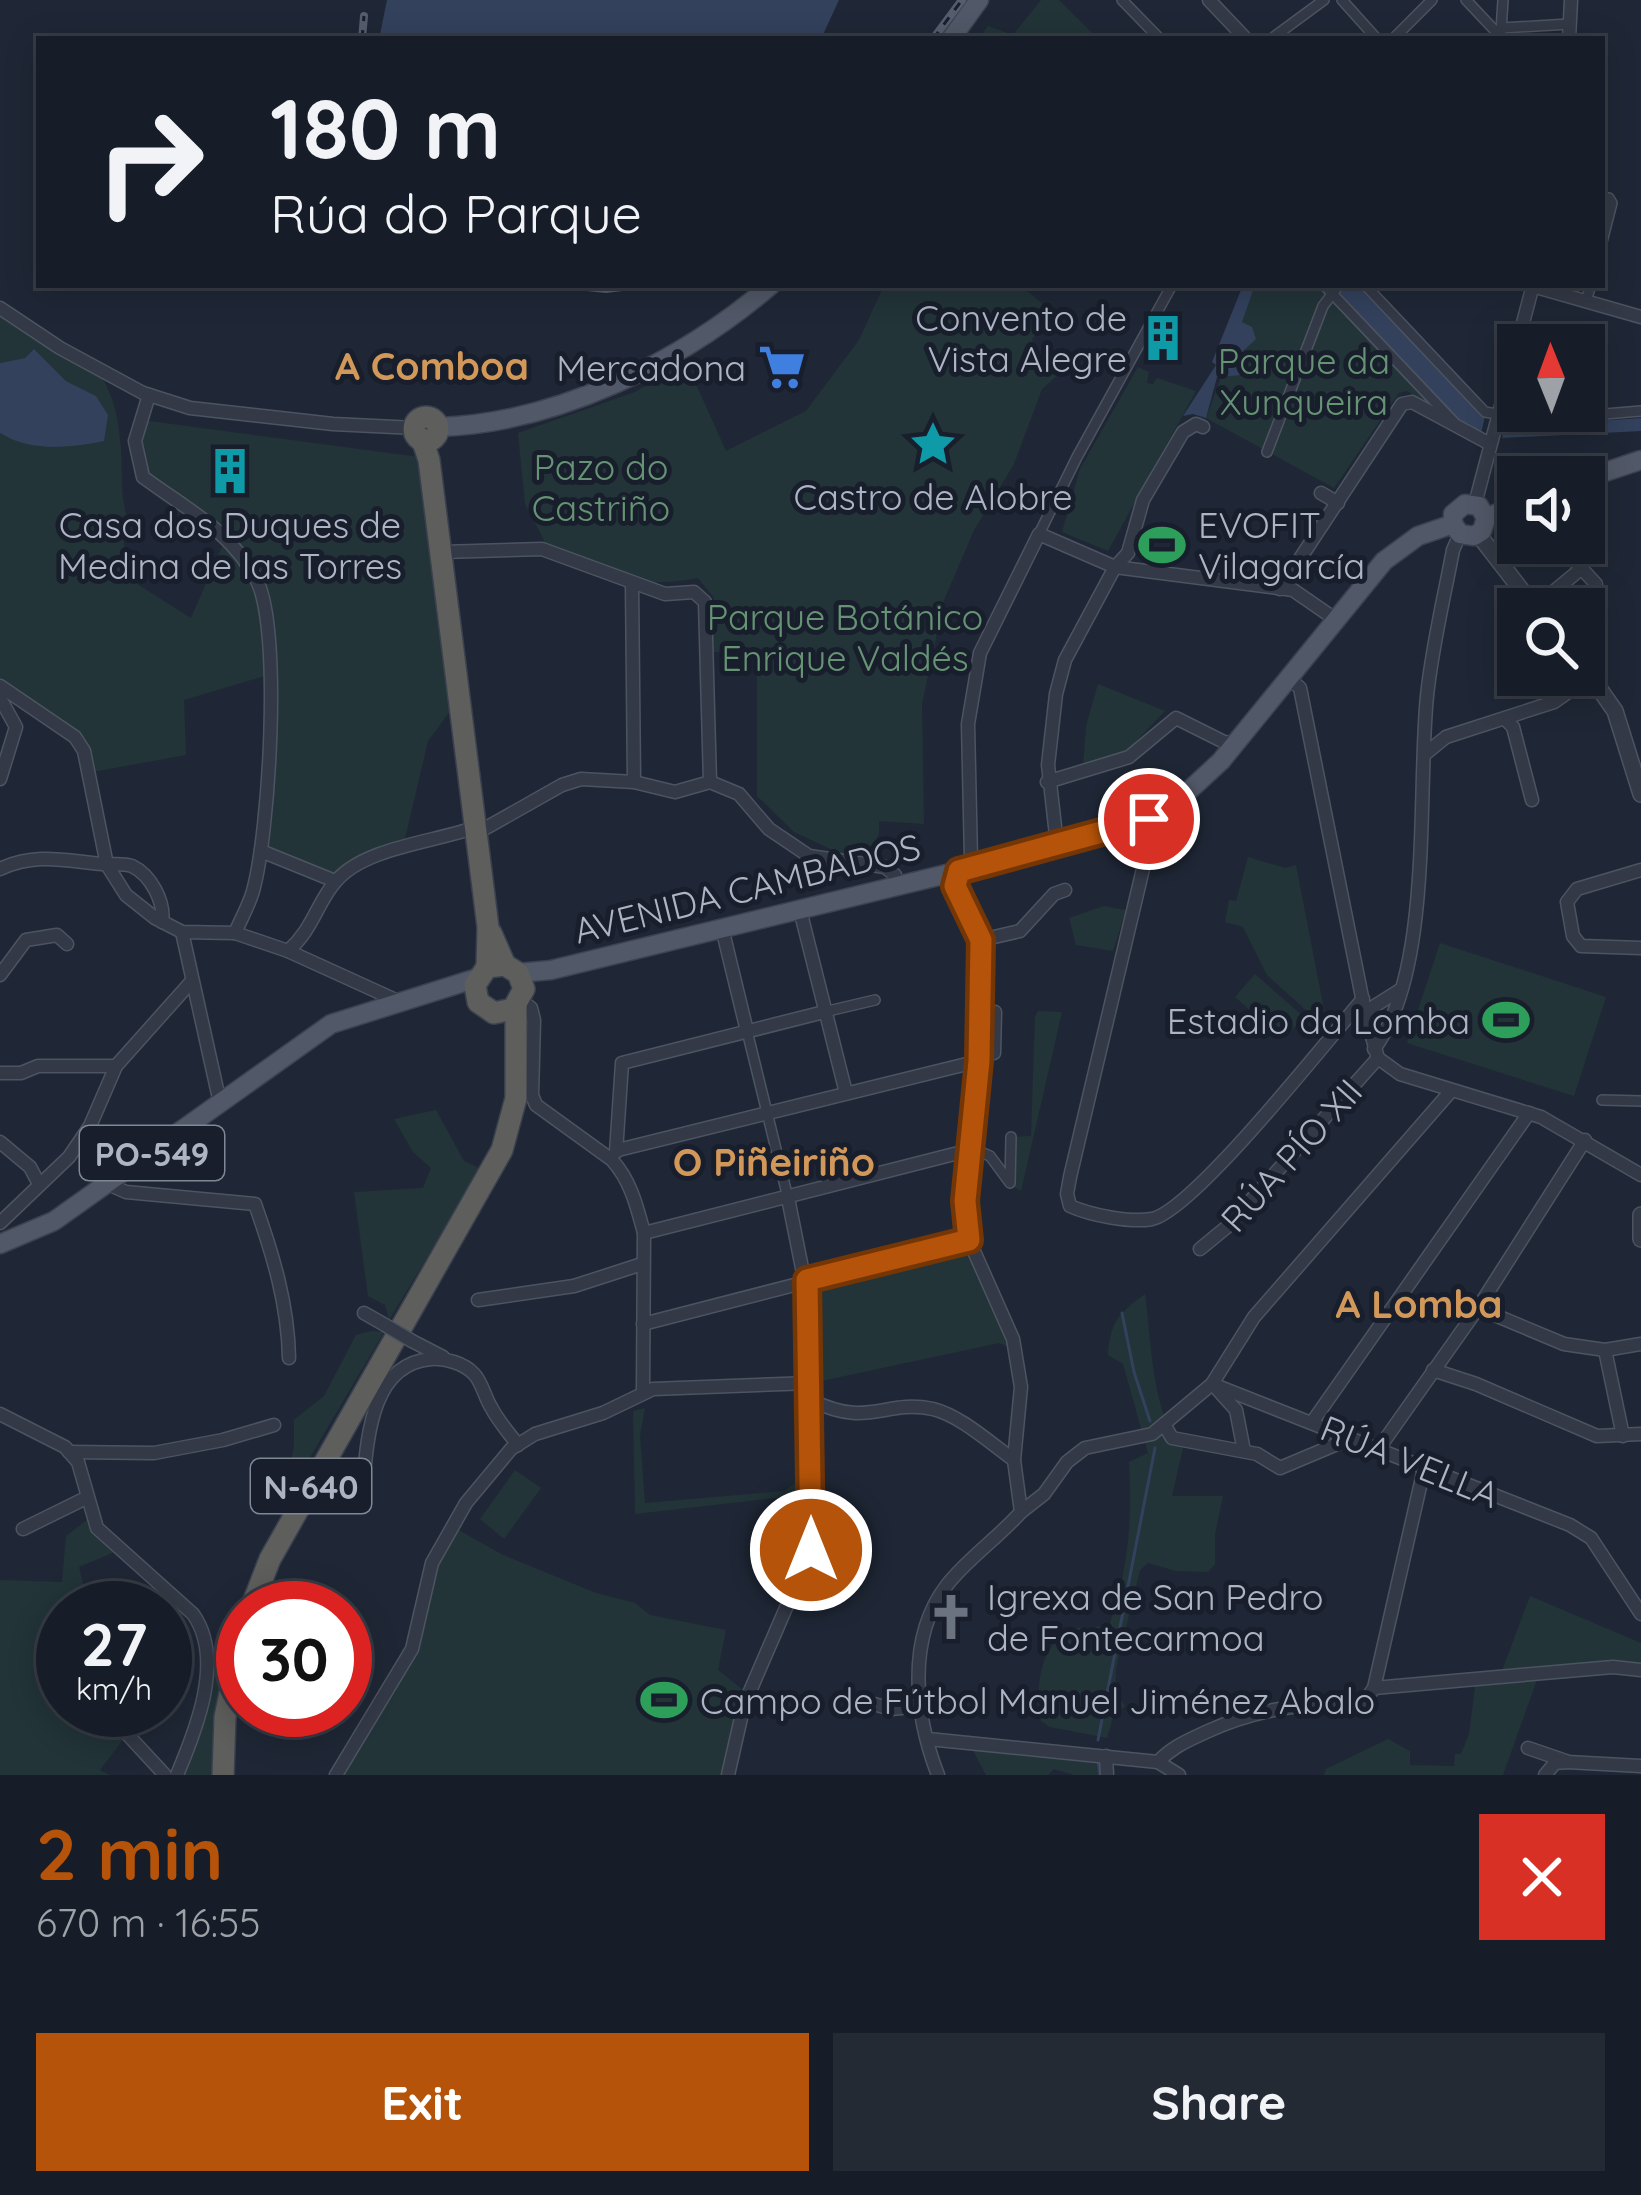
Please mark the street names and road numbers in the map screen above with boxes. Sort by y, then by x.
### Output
street label: AVENIDA CAMBADOS [569,823,925,953]
street label: RÚA PÍO XII [1211,1069,1371,1241]
road number: PO-549 [80,1126,224,1180]
street label: RÚA VELLA [1314,1405,1506,1517]
road number: N-640 [251,1459,371,1513]

